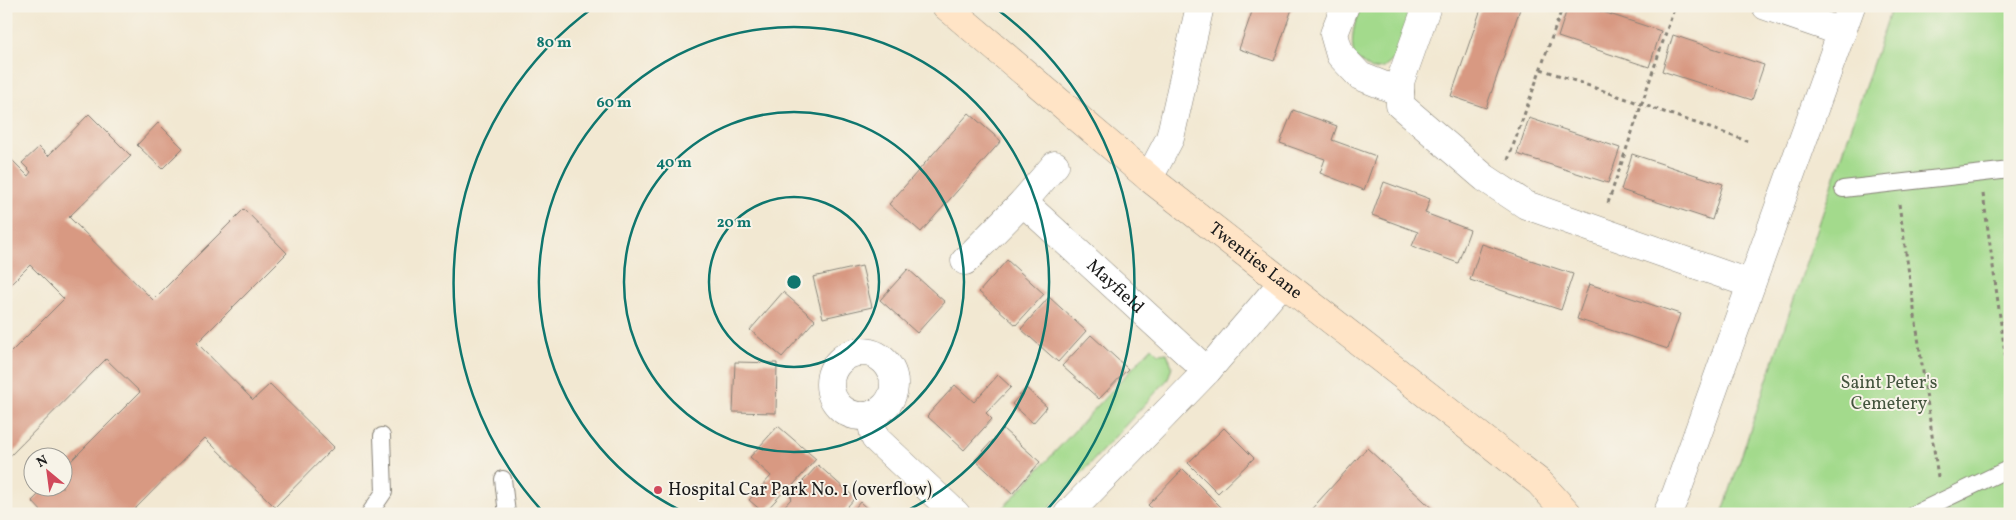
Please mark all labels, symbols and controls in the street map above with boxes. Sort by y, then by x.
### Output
text: 80 m [537,33,572,54]
text: 60 m [597,93,632,114]
text: 40 m [656,153,692,174]
text: 20 m [717,213,752,234]
street label: Twenties Lane [1203,216,1308,305]
street label: Mayfield [1081,254,1149,320]
centre of rings [785,273,803,291]
park label: Saint Peter's Cemetery [1840,371,1938,417]
north arrow [22,448,72,498]
text: N [33,451,51,473]
place label: Hospital Car Park No. 1 (overflow) [668,478,932,503]
marker: Hospital Car Park No. 1 (overflow) [652,484,664,496]

